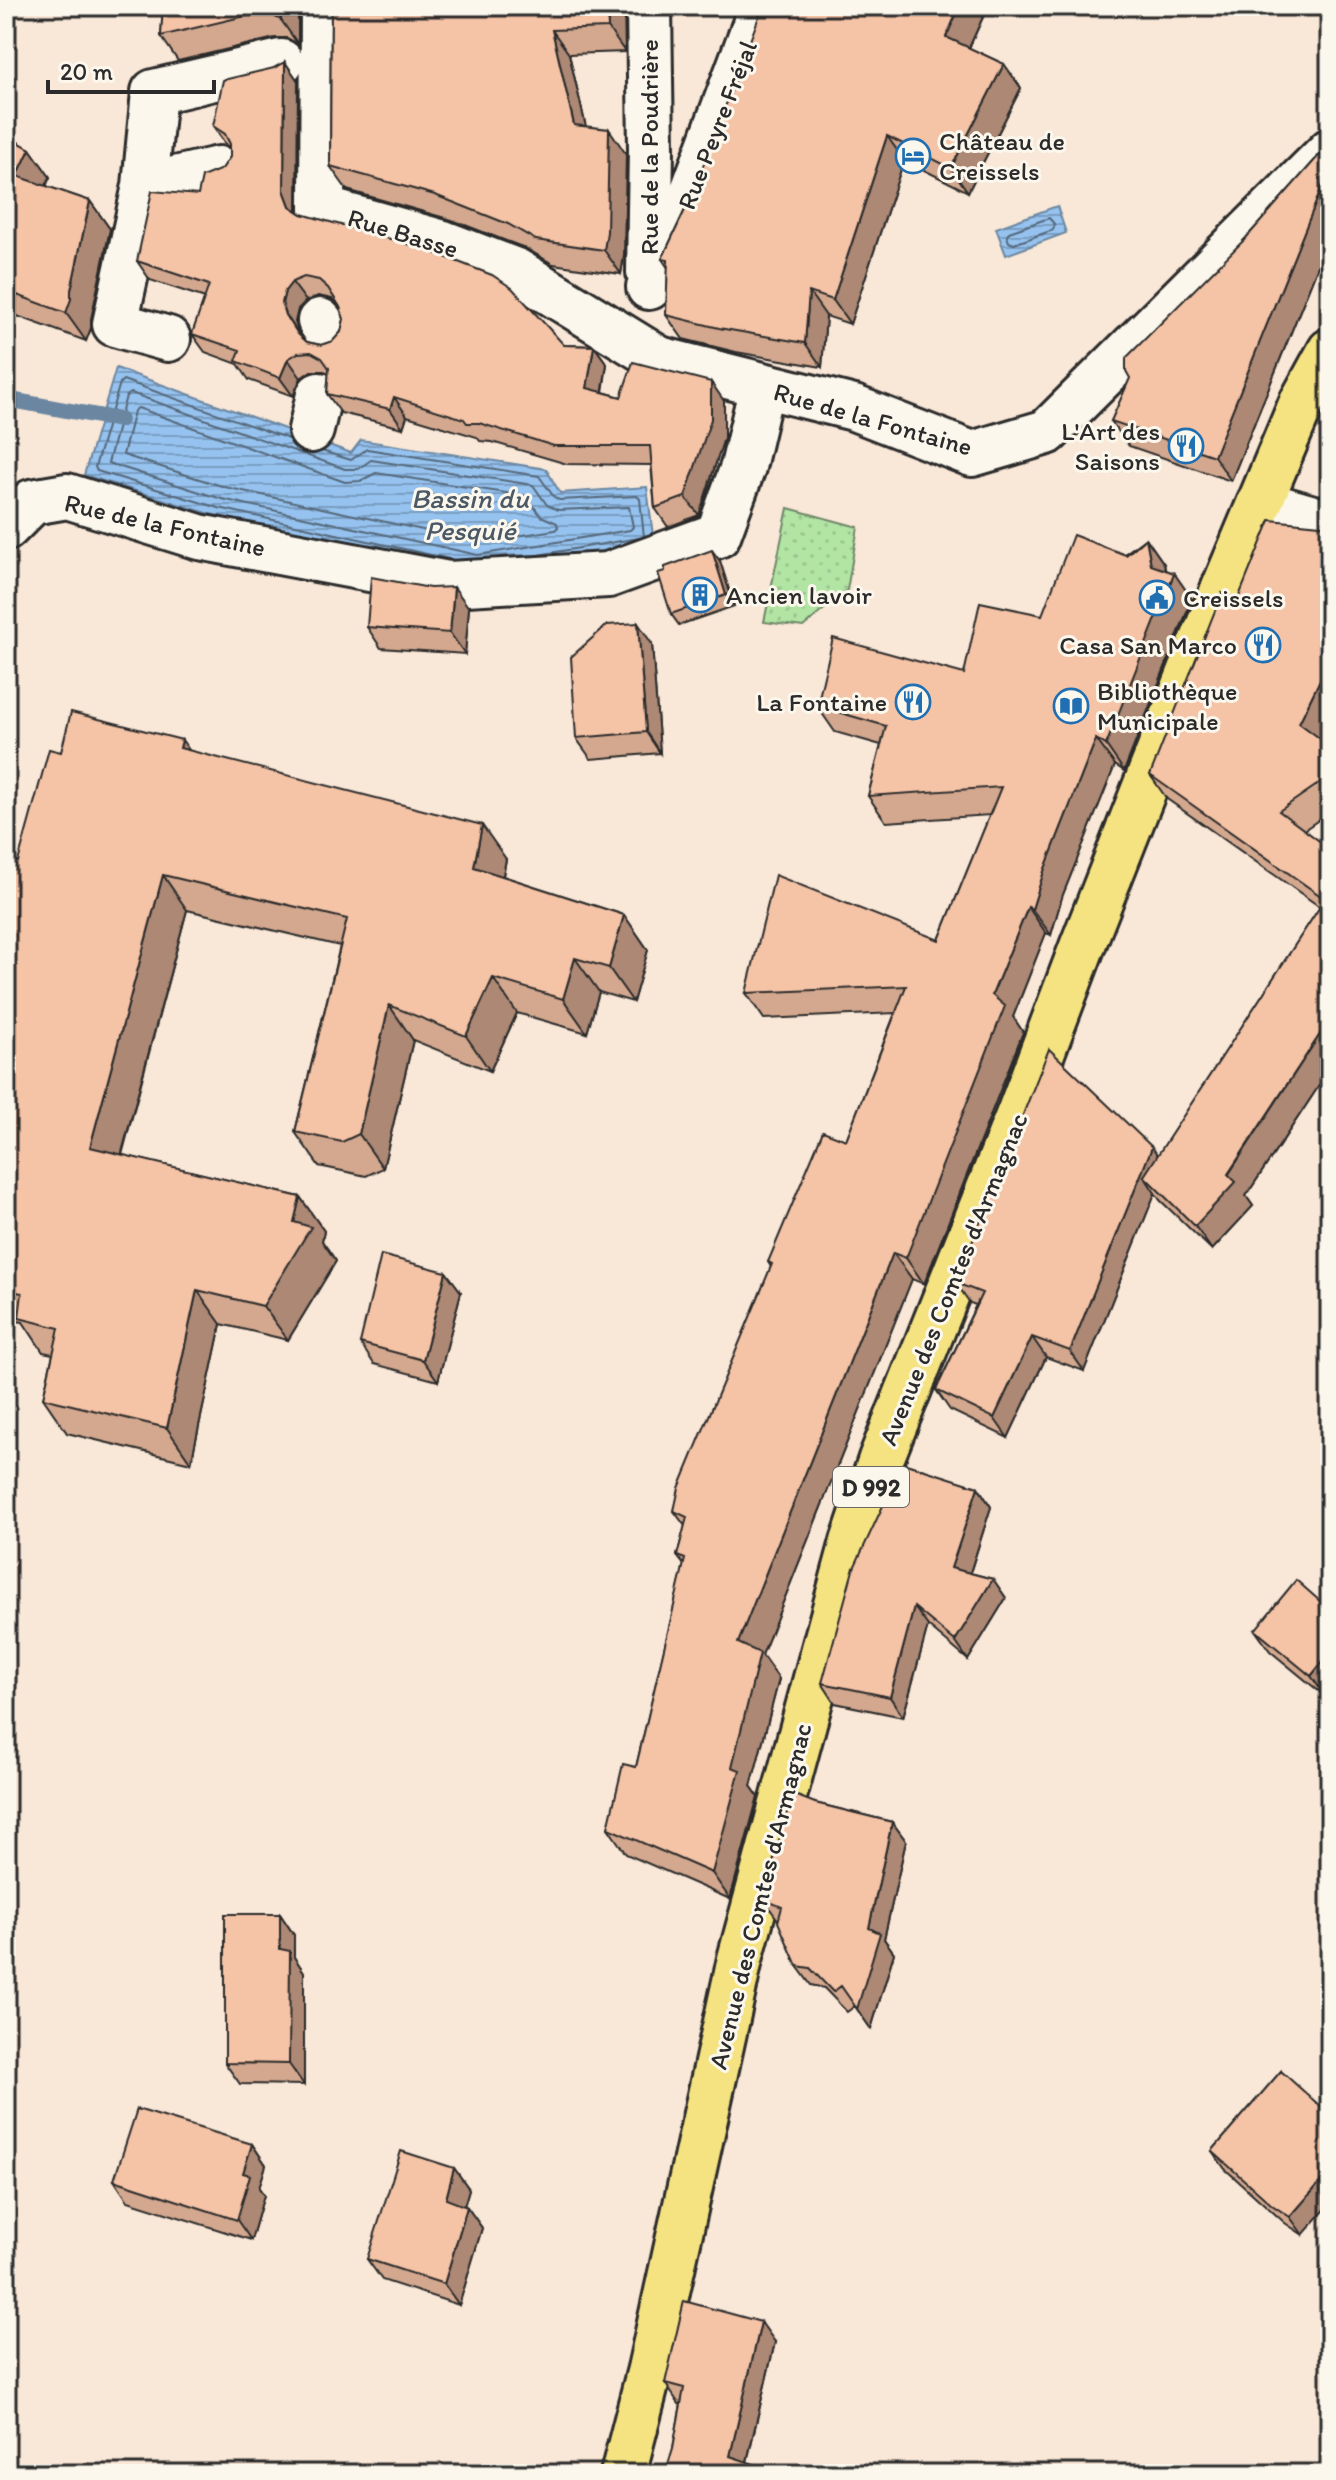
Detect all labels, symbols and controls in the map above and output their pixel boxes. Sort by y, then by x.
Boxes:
street label: Rue Peyre Fréjal [670,36,764,214]
street label: Rue de la Poudrière [633,39,665,255]
scale bar [48,44,214,94]
text: 20 m [60,57,113,86]
place label: Château de Creissels [939,125,1065,187]
hotel icon: Château de Creissels [894,137,932,175]
street label: Rue Basse [344,201,462,265]
street label: Rue de la Fontaine [770,375,976,463]
place label: L'Art des Saisons [1061,415,1160,477]
restaurant icon: L'Art des Saisons [1167,427,1205,465]
water label: Bassin du Pesquié [411,481,529,547]
street label: Rue de la Fontaine [61,486,269,564]
building icon: Ancien lavoir [681,576,719,614]
place label: Ancien lavoir [726,579,873,611]
public building icon: Creissels [1138,579,1176,617]
place label: Creissels [1183,582,1284,614]
restaurant icon: Casa San Marco [1244,626,1282,664]
place label: Casa San Marco [1059,629,1237,661]
place label: Bibliothèque Municipale [1097,675,1237,737]
restaurant icon: La Fontaine [894,683,932,721]
place label: La Fontaine [756,686,887,718]
library icon: Bibliothèque Municipale [1052,687,1090,725]
street label: Avenue des Comtes d'Armagnac [872,1108,1034,1450]
road number: D 992 [833,1467,909,1507]
street label: Avenue des Comtes d'Armagnac [701,1720,819,2072]

